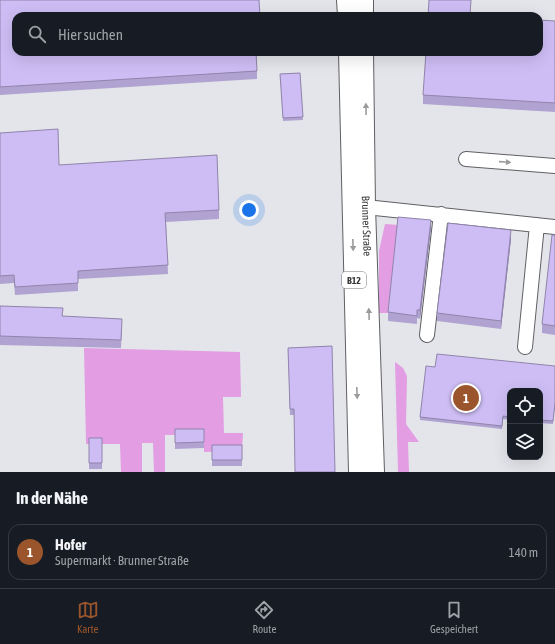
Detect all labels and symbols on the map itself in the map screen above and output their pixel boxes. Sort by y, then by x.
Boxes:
one-way arrow [363,102,369,115]
one-way arrow [499,159,511,166]
street label: Brunner Straße [360,196,374,256]
your location [239,200,259,220]
one-way arrow [350,239,356,252]
road number: B12 [342,272,366,288]
one-way arrow [366,307,372,320]
pin: 1 [453,383,479,413]
one-way arrow [354,387,360,400]

